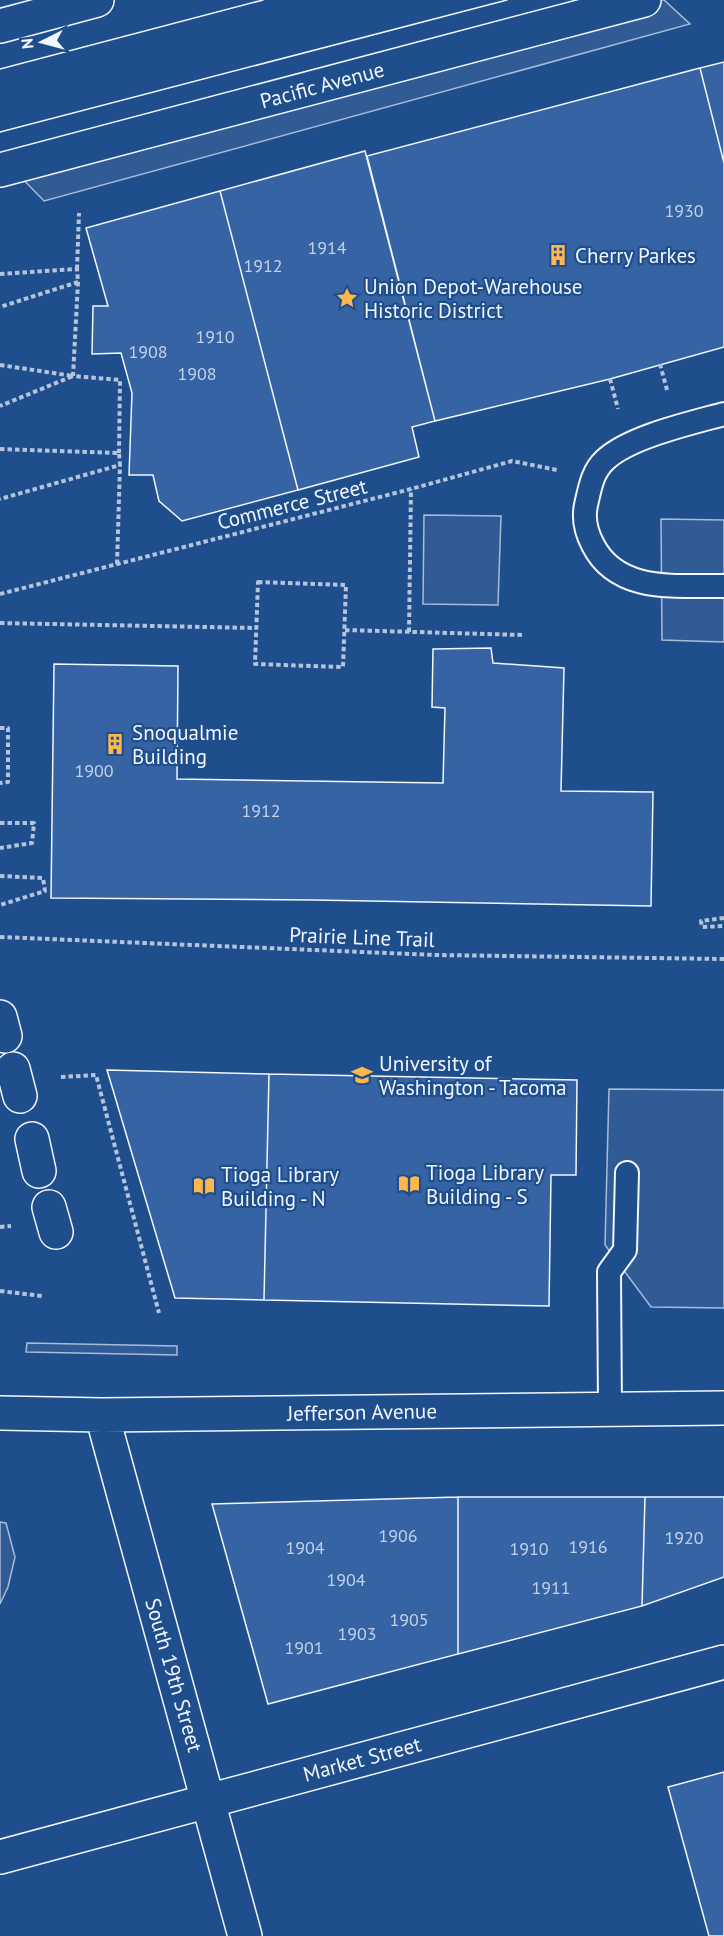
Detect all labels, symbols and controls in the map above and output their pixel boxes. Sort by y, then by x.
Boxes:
north arrow [12,12,72,72]
text: N [17,37,38,50]
street label: Pacific Avenue [257,55,387,115]
house number: 1930 [664,199,704,222]
house number: 1914 [307,236,347,259]
place label: Cherry Parkes [575,242,696,269]
building icon: Cherry Parkes [546,243,570,267]
house number: 1912 [243,254,283,277]
place label: Union Depot-Warehouse Historic District [364,273,583,324]
place icon: Union Depot-Warehouse Historic District [335,286,359,310]
house number: 1910 [195,325,235,348]
house number: 1908 [128,340,168,363]
house number: 1908 [177,362,217,385]
street label: Commerce Street [214,472,370,536]
place label: Snoqualmie Building [132,719,238,770]
building icon: Snoqualmie Building [103,732,127,756]
house number: 1900 [74,759,114,782]
house number: 1912 [241,799,281,822]
street label: Prairie Line Trail [289,921,435,953]
place label: University of Washington - Tacoma [379,1050,567,1101]
school or university icon: University of Washington - Tacoma [350,1063,374,1087]
place label: Tioga Library Building - S [426,1159,544,1210]
place label: Tioga Library Building - N [221,1161,339,1212]
library icon: Tioga Library Building - S [397,1172,421,1196]
library icon: Tioga Library Building - N [192,1174,216,1198]
street label: Jefferson Avenue [286,1397,437,1427]
house number: 1906 [378,1524,418,1547]
house number: 1920 [664,1526,704,1549]
house number: 1916 [568,1535,608,1558]
house number: 1904 [285,1536,325,1559]
house number: 1910 [509,1537,549,1560]
house number: 1904 [326,1568,366,1591]
house number: 1911 [531,1576,571,1599]
street label: South 19th Street [139,1595,209,1755]
house number: 1905 [389,1608,429,1631]
house number: 1903 [337,1622,377,1645]
house number: 1901 [284,1636,324,1659]
street label: Market Street [300,1730,424,1788]

